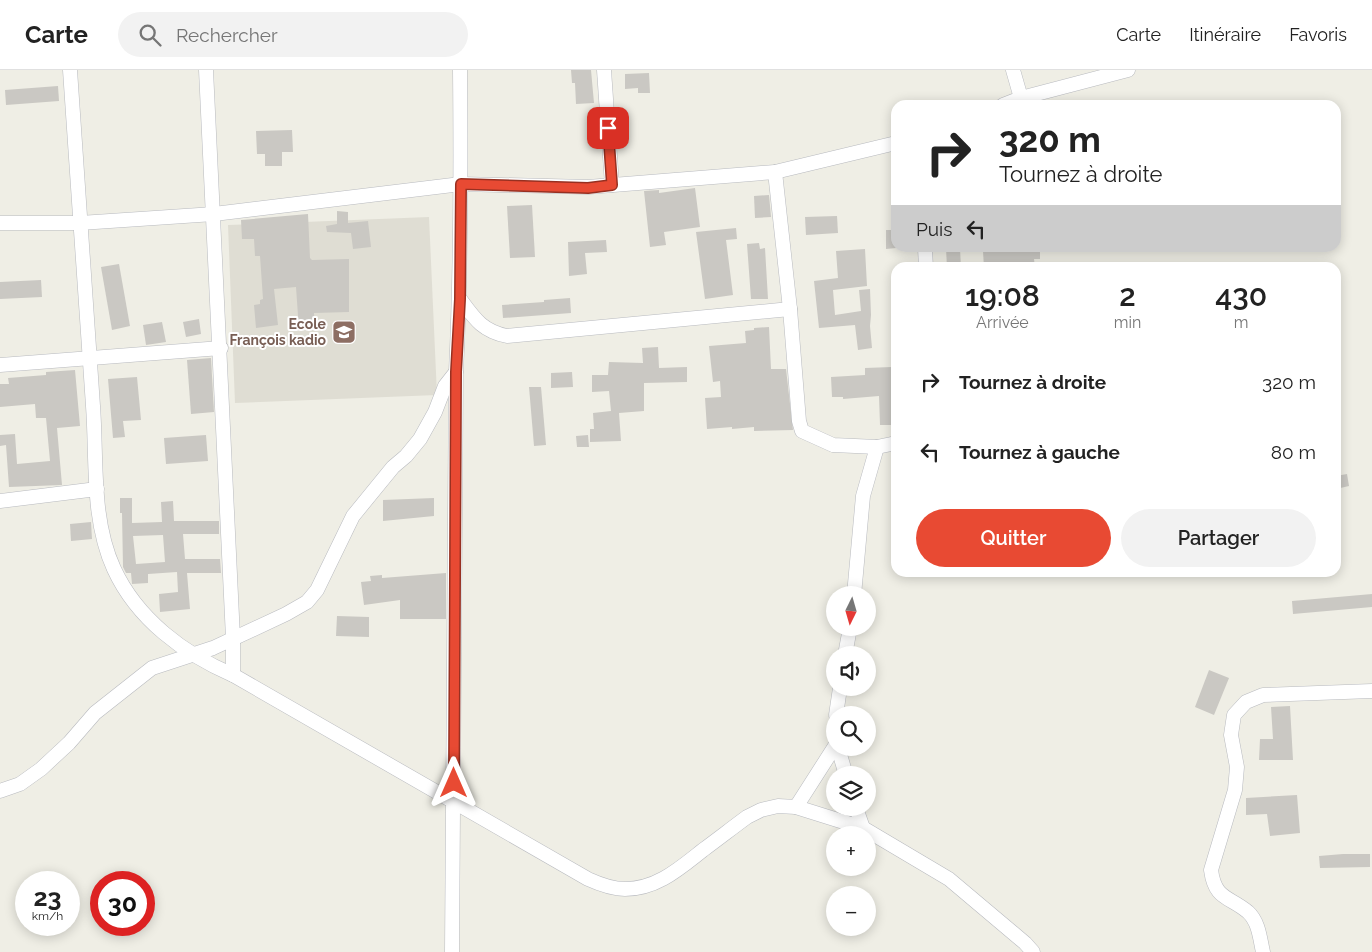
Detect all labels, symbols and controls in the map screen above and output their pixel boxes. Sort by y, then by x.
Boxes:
search box [118,12,468,57]
text: Carte [25,20,88,49]
icon: search [136,21,164,49]
text: Rechercher [176,24,278,46]
text: Carte [1116,24,1161,45]
text: Itinéraire [1189,24,1261,45]
text: Favoris [1289,24,1347,45]
pin [587,107,629,149]
icon: arrive [594,114,622,142]
text: 320 m [999,119,1101,160]
icon: right [916,120,981,185]
text: Tournez à droite [999,161,1163,187]
icon: left [962,215,990,243]
text: Puis [916,218,952,240]
text: 19:08 [965,278,1040,313]
text: 2 [1119,278,1136,313]
text: 430 [1215,278,1267,313]
text: Arrivée [976,313,1029,332]
text: min [1114,313,1141,332]
text: m [1234,313,1249,332]
place label: Ecole François kadio [229,316,327,348]
school or university icon: Ecole François kadio [331,319,357,345]
icon: right [916,368,944,396]
text: Tournez à droite [959,371,1106,393]
text: 320 m [1262,371,1316,393]
icon: left [916,438,944,466]
text: Tournez à gauche [959,441,1120,463]
text: 80 m [1271,441,1316,463]
button: Quitter [916,509,1111,567]
button: Partager [1121,509,1316,567]
north arrow [826,586,876,636]
map controls [826,586,876,936]
button: sound [826,646,876,696]
button: search [826,706,876,756]
position arrow [427,756,479,808]
button: layers [826,766,876,816]
button: + [826,826,876,876]
speed limit sign: 30 [90,871,155,936]
text: 23 [33,882,62,912]
button: − [826,886,876,936]
text: km/h [32,909,63,923]

